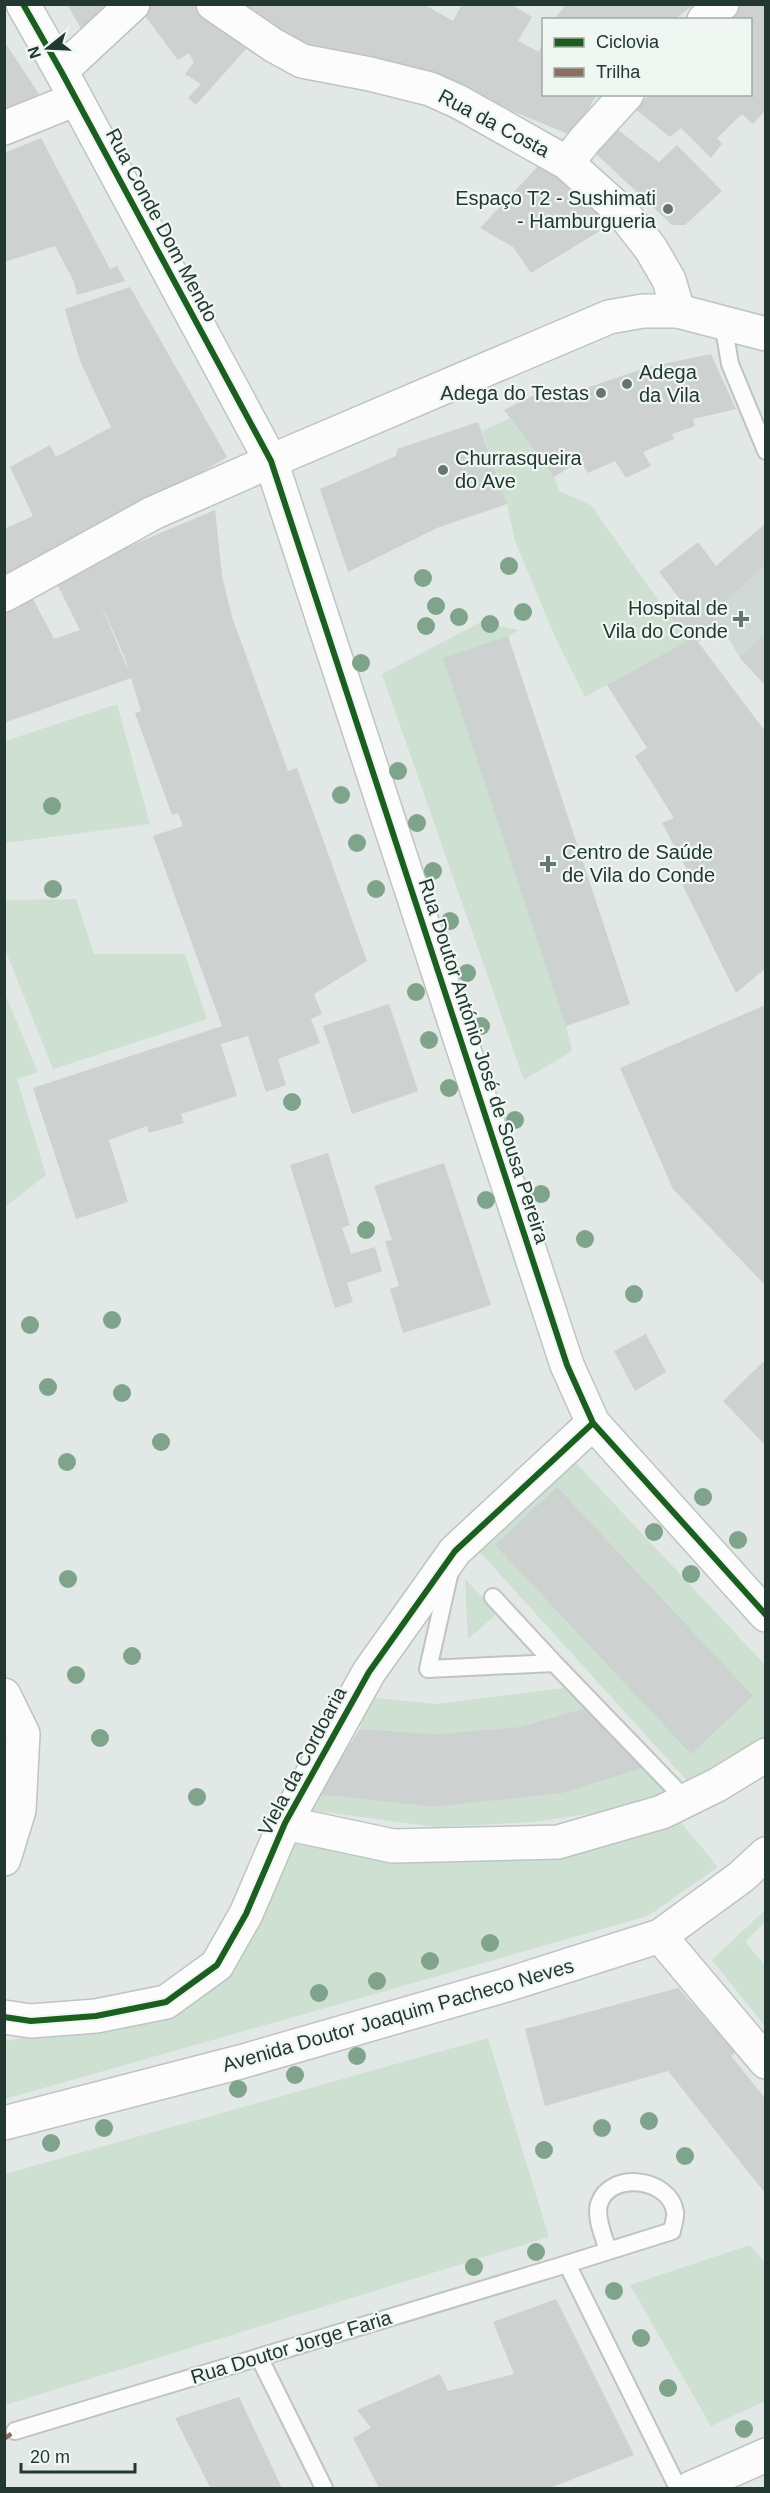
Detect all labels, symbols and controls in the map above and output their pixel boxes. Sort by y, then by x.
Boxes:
north arrow [18,18,78,78]
legend [542,18,752,96]
text: Ciclovia [596,32,660,52]
text: N [24,44,44,61]
text: Trilha [596,62,641,82]
street label: Rua da Costa [435,85,554,162]
street label: Rua Conde Dom Mendo [102,125,222,325]
place label: Espaço T2 - Sushimati - Hamburgueria [455,187,657,232]
marker: Espaço T2 - Sushimati - Hamburgueria [661,202,675,216]
place label: Adega da Vila [639,361,701,406]
marker: Adega da Vila [620,377,634,391]
place label: Adega do Testas [440,382,589,404]
marker: Adega do Testas [594,386,608,400]
place label: Churrasqueira do Ave [455,447,583,492]
marker: Churrasqueira do Ave [436,463,450,477]
place label: Hospital de Vila do Conde [603,597,728,642]
marker: Hospital de Vila do Conde [732,610,750,628]
place label: Centro de Saúde de Vila do Conde [562,841,715,886]
marker: Centro de Saúde de Vila do Conde [539,855,557,873]
street label: Rua Doutor António José de Sousa Pereira [414,876,554,1247]
street label: Viela da Cordoaria [253,1682,351,1839]
street label: Avenida Doutor Joaquim Pacheco Neves [220,1954,576,2076]
street label: Rua Doutor Jorge Faria [188,2306,395,2388]
scale bar [21,2436,135,2474]
text: 20 m [30,2447,70,2467]

